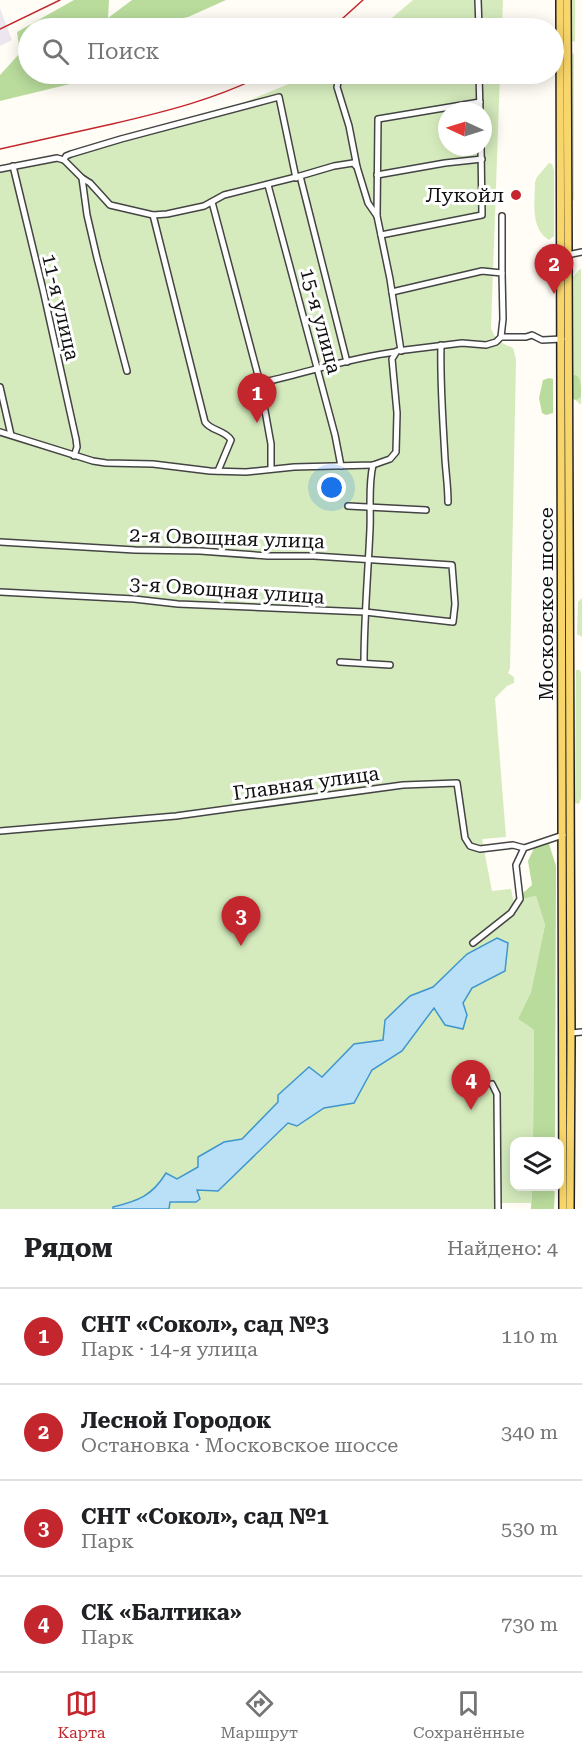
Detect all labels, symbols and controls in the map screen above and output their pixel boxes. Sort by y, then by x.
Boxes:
search box [18,18,564,84]
icon: search [39,35,72,68]
text: Поиск [87,39,159,64]
north arrow [438,102,492,156]
place label: Лукойл [426,183,504,207]
marker: Лукойл [509,188,523,202]
pin: 2 [534,244,574,294]
street label: 11-я улица [37,251,85,363]
street label: 15-я улица [295,265,347,377]
pin: 1 [238,374,276,423]
your location [317,473,346,502]
street label: Московское шоссе [534,507,558,701]
street label: 2-я Овощная улица [129,523,325,553]
street label: 3-я Овощная улица [129,571,326,609]
street label: Главная улица [231,761,381,805]
pin: 3 [222,896,260,946]
pin: 4 [452,1060,490,1110]
map controls [510,1137,564,1191]
button: layers [510,1137,564,1191]
text: Рядом [24,1233,113,1263]
text: Найдено: 4 [447,1236,558,1260]
text: СНТ «Сокол», сад №3 [81,1312,329,1337]
text: 1 [38,1324,49,1348]
text: 110 m [501,1324,558,1348]
text: Парк · 14-я улица [81,1337,258,1361]
text: Лесной Городок [81,1408,272,1433]
text: 2 [38,1420,49,1444]
text: 340 m [501,1420,558,1444]
text: Остановка · Московское шоссе [81,1433,398,1457]
text: СНТ «Сокол», сад №1 [81,1504,329,1529]
text: 3 [38,1516,49,1540]
text: 530 m [501,1516,558,1540]
text: Парк [81,1529,134,1553]
text: СК «Балтика» [81,1600,242,1625]
text: 4 [38,1612,49,1636]
text: 730 m [501,1612,558,1636]
text: Парк [81,1625,134,1649]
tab: Карта [58,1687,105,1742]
tab: Маршрут [221,1687,298,1742]
tab: Сохранённые [413,1687,524,1742]

